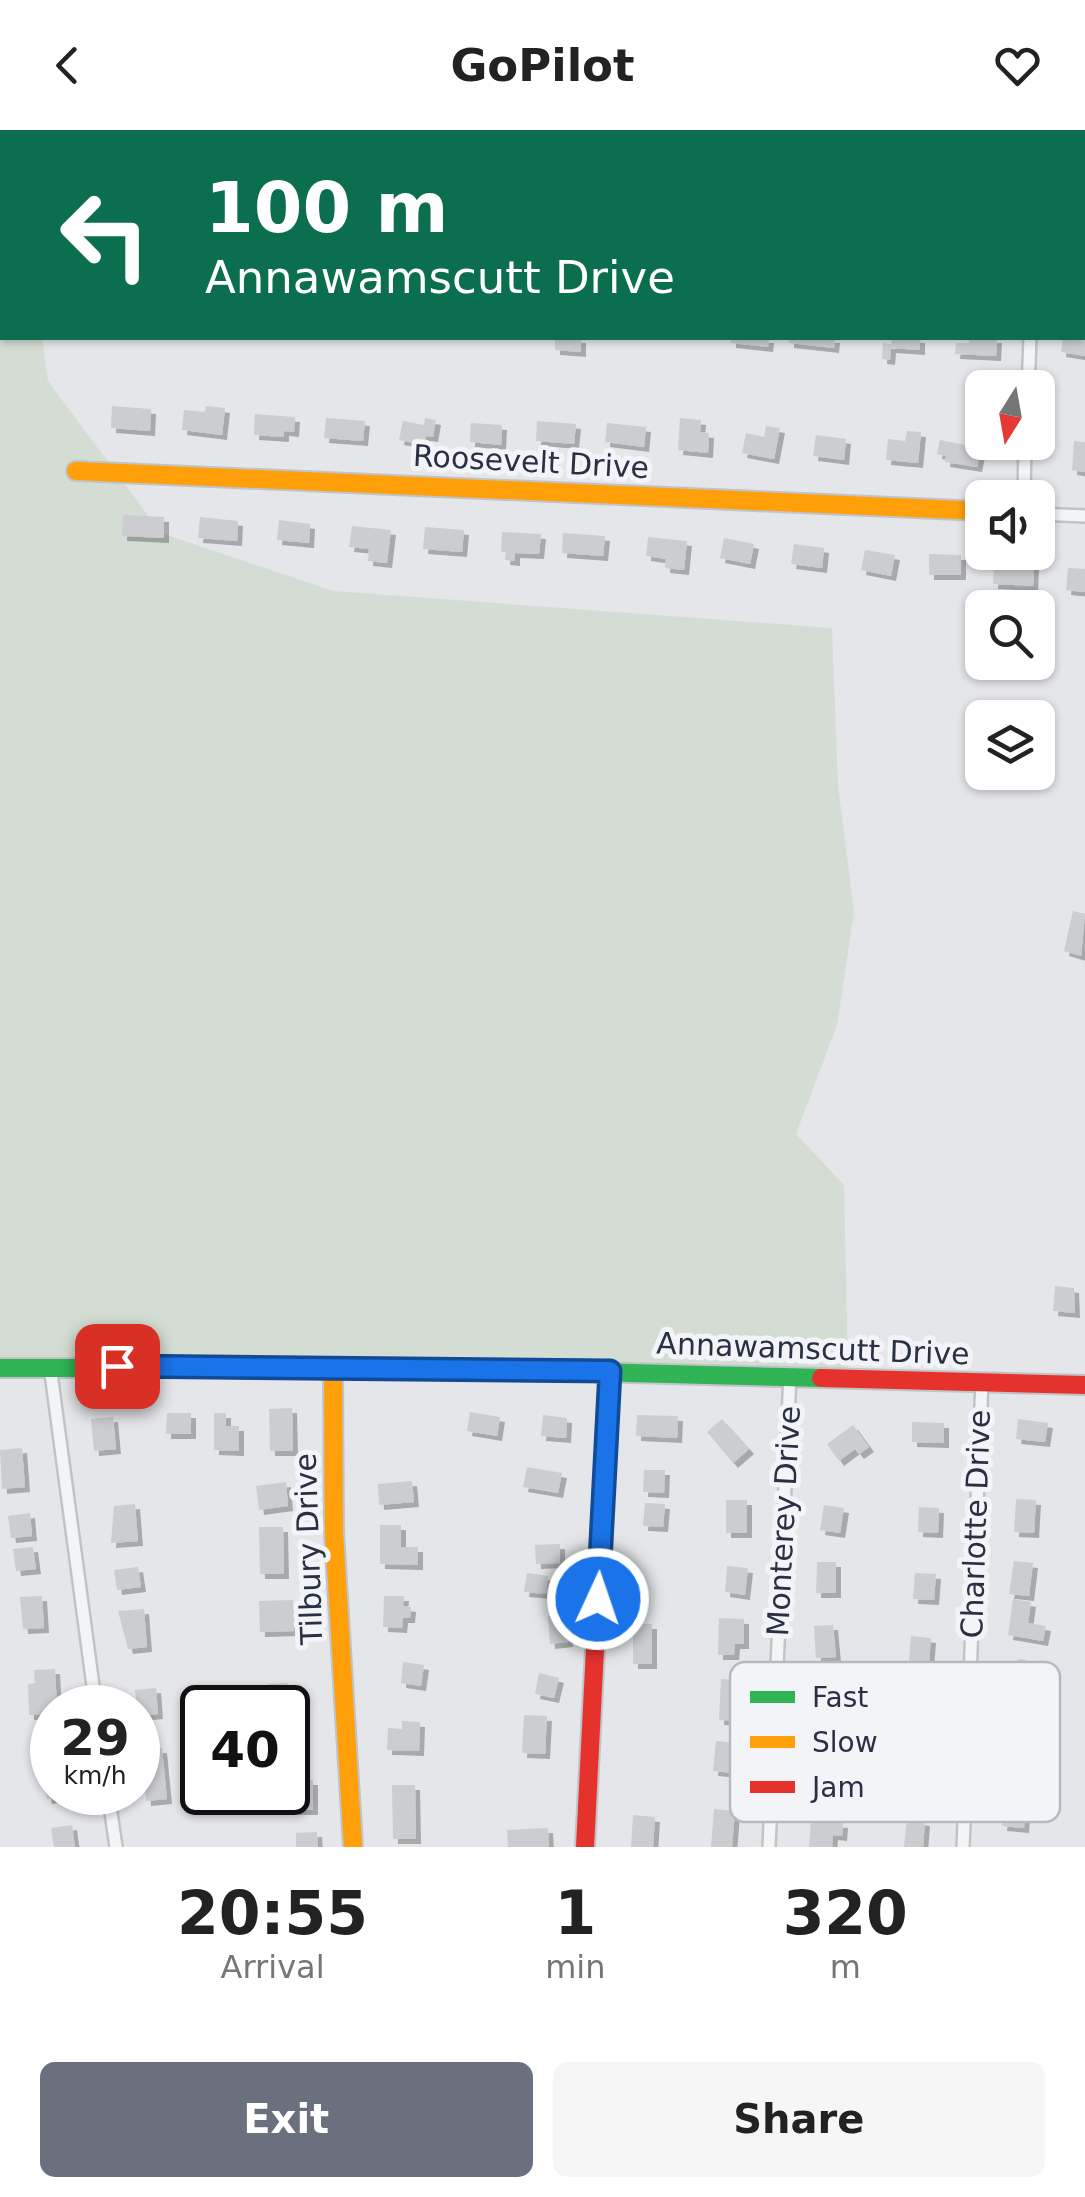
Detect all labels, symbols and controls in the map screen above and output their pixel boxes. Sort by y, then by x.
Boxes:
icon: back [40,38,95,93]
icon: heart [990,38,1045,93]
text: GoPilot [450,39,635,92]
text: 100 m [205,167,448,249]
icon: left [40,170,170,300]
text: Annawamscutt Drive [205,251,675,304]
north arrow [965,370,1055,460]
map controls [965,370,1055,790]
street label: Roosevelt Drive [412,438,650,485]
button: sound [965,480,1055,570]
button: search [965,590,1055,680]
button: layers [965,700,1055,790]
pin [75,1324,160,1409]
street label: Annawamscutt Drive [656,1326,970,1371]
icon: arrive [90,1339,145,1394]
street label: Monterey Drive [760,1405,807,1637]
street label: Charlotte Drive [954,1409,997,1639]
street label: Tilbury Drive [288,1453,329,1646]
position arrow [546,1547,650,1651]
legend [730,1662,1060,1822]
text: Fast [812,1681,868,1714]
speed limit sign: 40 [180,1685,310,1815]
text: 29 [60,1709,130,1767]
text: Slow [812,1726,878,1759]
text: km/h [63,1761,127,1790]
text: Jam [810,1771,865,1804]
text: 20:55 [177,1878,368,1948]
text: 1 [554,1878,596,1948]
text: 320 [783,1878,908,1948]
text: Arrival [221,1948,325,1986]
text: min [545,1948,606,1986]
text: m [830,1948,861,1986]
button: Exit [40,2062,533,2177]
button: Share [553,2062,1045,2177]

